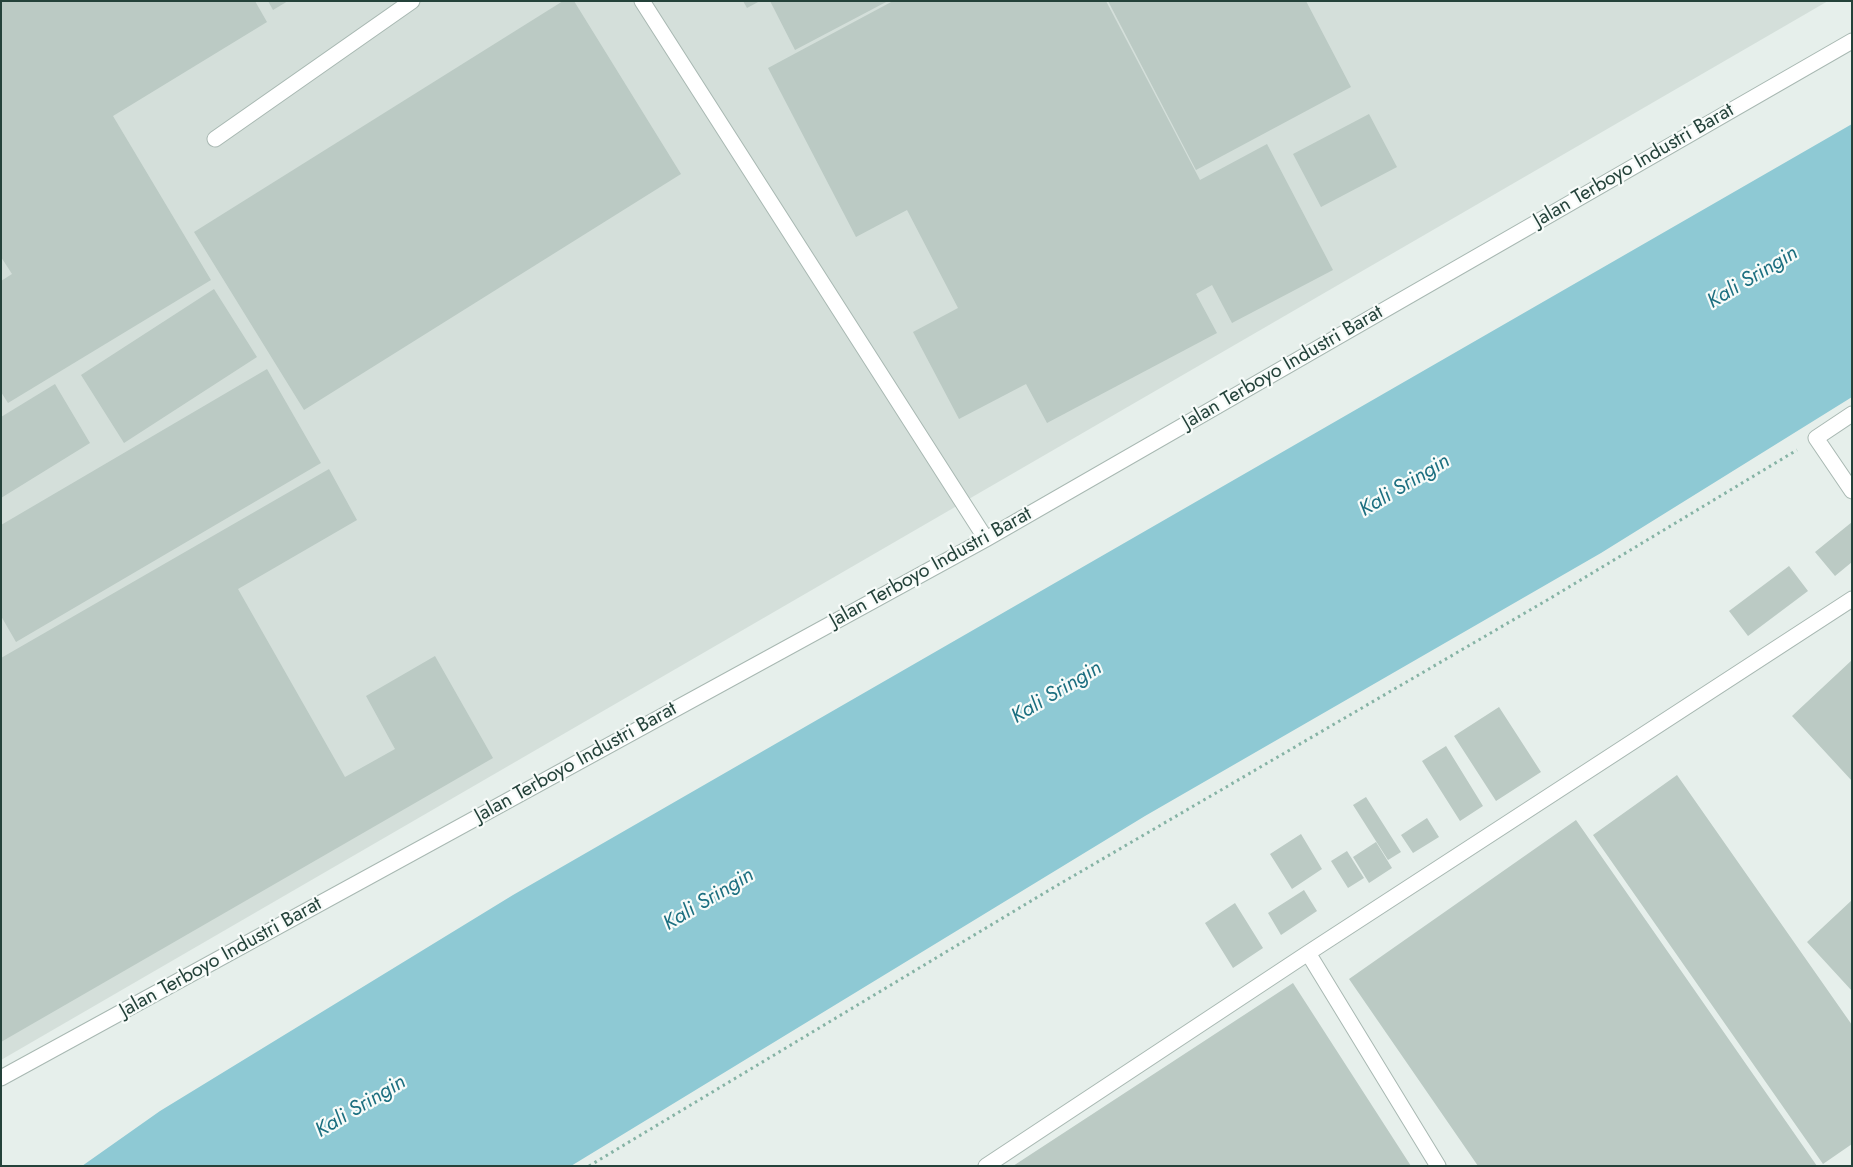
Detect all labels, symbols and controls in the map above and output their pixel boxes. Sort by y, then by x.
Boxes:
street label: Jalan Terboyo Industri Barat [1530,99,1738,233]
water label: Kali Sringin [1703,241,1803,315]
street label: Jalan Terboyo Industri Barat [1179,301,1387,435]
water label: Kali Sringin [1355,449,1455,523]
street label: Jalan Terboyo Industri Barat [826,502,1036,634]
water label: Kali Sringin [1007,656,1107,730]
street label: Jalan Terboyo Industri Barat [471,697,681,829]
water label: Kali Sringin [659,863,759,937]
street label: Jalan Terboyo Industri Barat [116,892,326,1024]
water label: Kali Sringin [311,1070,411,1144]

